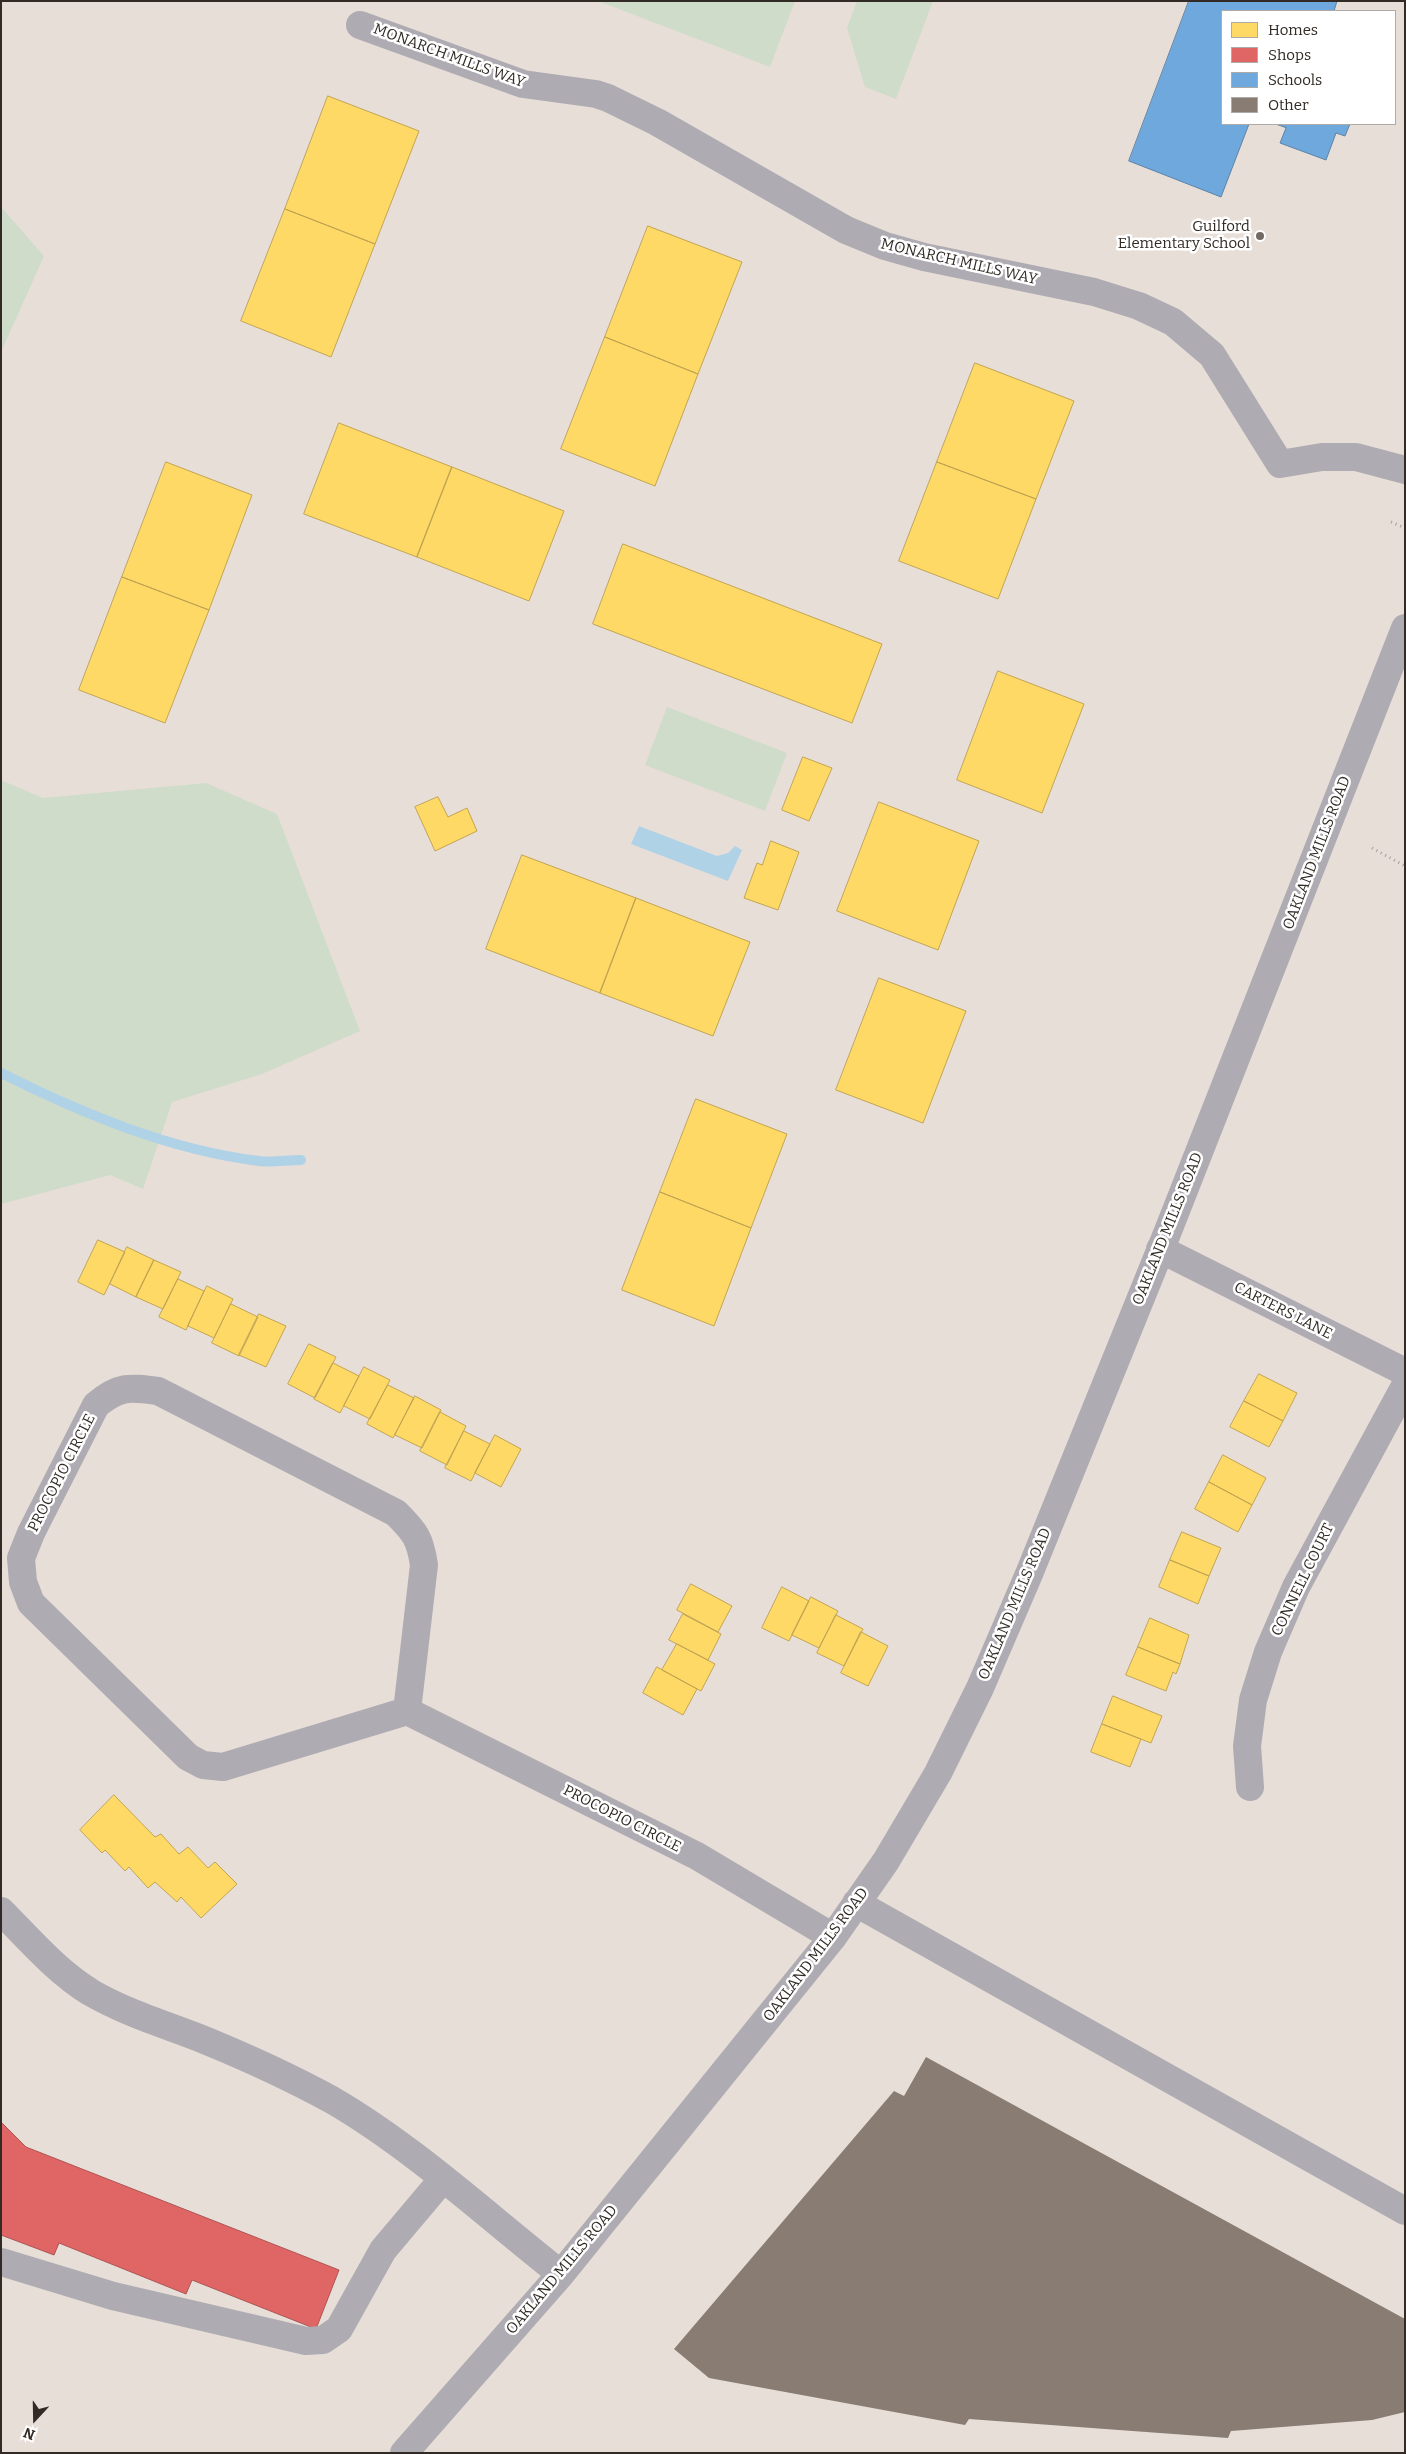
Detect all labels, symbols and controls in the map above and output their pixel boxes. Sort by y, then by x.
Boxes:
legend [1221,10,1396,125]
street label: MONARCH MILLS WAY [371,20,527,92]
text: Homes [1268,21,1318,39]
text: Shops [1268,46,1311,64]
text: Schools [1268,71,1322,89]
text: Other [1268,96,1309,114]
place label: Guilford Elementary School [1118,218,1250,253]
marker: Guilford Elementary School [1254,230,1266,242]
street label: MONARCH MILLS WAY [879,235,1039,289]
street label: OAKLAND MILLS ROAD [1279,774,1355,932]
street label: OAKLAND MILLS ROAD [1129,1150,1207,1308]
street label: CARTERS LANE [1231,1278,1335,1344]
street label: PROCOPIO CIRCLE [25,1411,99,1535]
street label: CONNELL COURT [1268,1521,1338,1639]
street label: OAKLAND MILLS ROAD [975,1525,1055,1683]
street label: PROCOPIO CIRCLE [560,1782,684,1856]
street label: OAKLAND MILLS ROAD [760,1885,872,2025]
street label: OAKLAND MILLS ROAD [503,2202,621,2338]
north arrow [10,2394,60,2444]
text: N [21,2424,38,2443]

